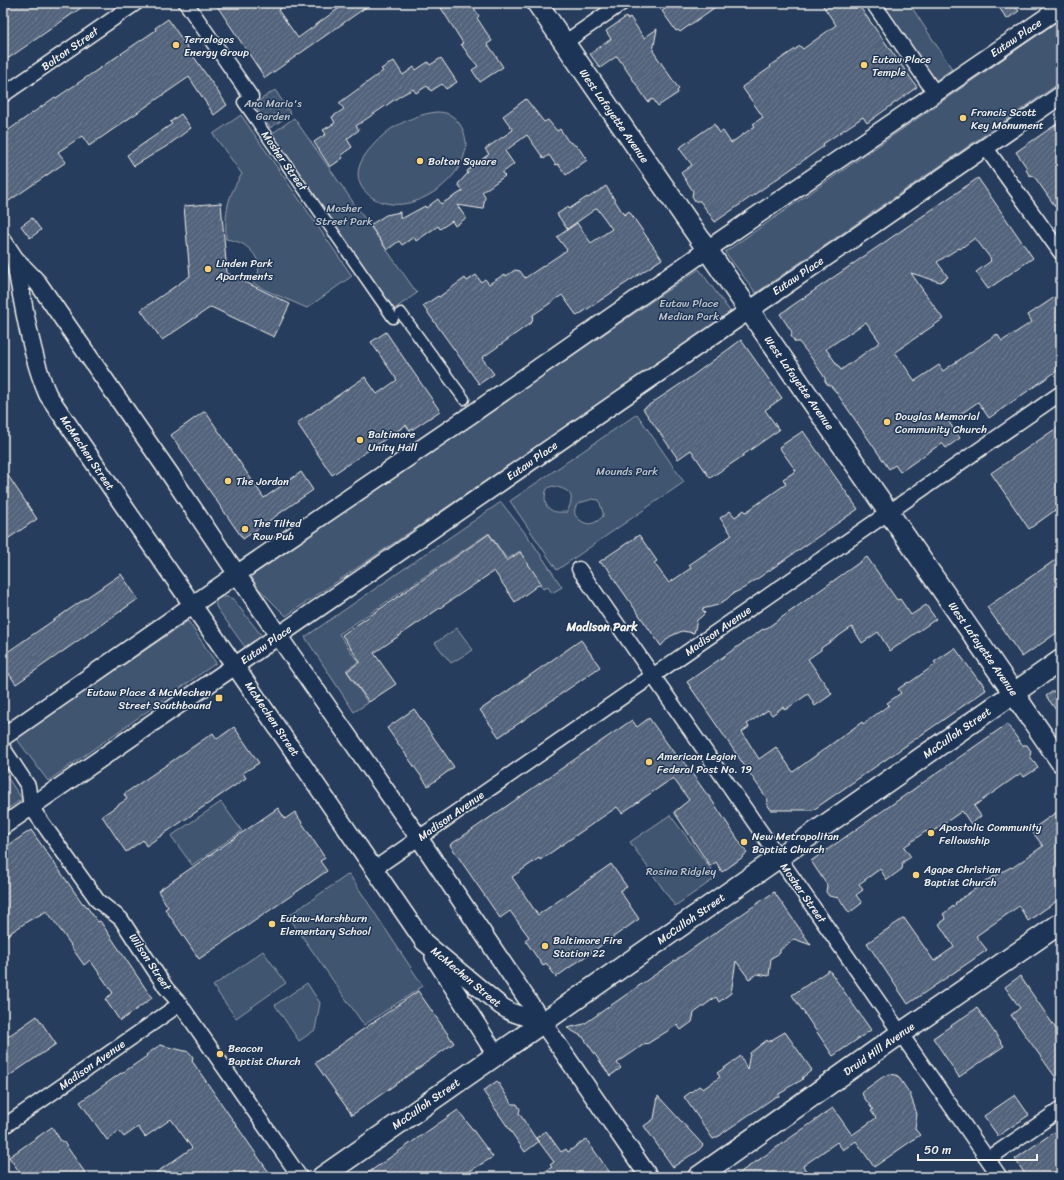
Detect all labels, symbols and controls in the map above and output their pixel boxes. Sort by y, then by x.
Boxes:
street label: Eutaw Place [986,13,1046,62]
street label: Bolton Street [37,22,103,76]
place label: Terralogos Energy Group [184,30,249,62]
marker: Terralogos Energy Group [171,40,181,50]
place label: Eutaw Place Temple [872,50,932,82]
marker: Eutaw Place Temple [859,60,869,70]
street label: West Lafayette Avenue [574,65,654,168]
park label: Ana Maria's Garden [243,94,302,126]
place label: Francis Scott Key Monument [971,103,1044,135]
marker: Francis Scott Key Monument [958,113,968,123]
street label: Mosher Street [256,127,312,196]
place label: Bolton Square [428,152,497,171]
marker: Bolton Square [415,156,425,166]
park label: Mosher Street Park [315,199,373,231]
street label: Eutaw Place [768,251,828,300]
place label: Linden Park Apartments [215,254,274,286]
marker: Linden Park Apartments [203,264,213,274]
park label: Eutaw Place Median Park [659,294,719,326]
street label: West Lafayette Avenue [759,332,839,435]
place label: Douglas Memorial Community Church [895,407,987,439]
street label: McMechen Street [55,412,119,495]
marker: Douglas Memorial Community Church [882,417,892,427]
place label: Baltimore Unity Hall [368,425,418,457]
marker: Baltimore Unity Hall [355,435,365,445]
street label: Eutaw Place [502,436,562,486]
park label: Mounds Park [596,462,658,481]
place label: The Jordan [236,472,289,491]
marker: The Jordan [223,476,233,486]
place label: The Tilted Row Pub [253,514,302,546]
marker: The Tilted Row Pub [240,524,250,534]
street label: West Lafayette Avenue [943,598,1023,701]
street label: Madison Avenue [681,601,756,661]
district label: Madison Park [565,616,638,638]
street label: Eutaw Place [236,620,296,670]
street label: McMechen Street [240,678,304,761]
place label: Eutaw Place & McMechen Street Southbound [87,683,212,715]
marker: Eutaw Place & McMechen Street Southbound [214,693,224,703]
street label: McCulloh Street [919,702,995,764]
place label: American Legion Federal Post No. 19 [656,747,752,779]
marker: American Legion Federal Post No. 19 [644,757,654,767]
street label: Madison Avenue [414,786,489,846]
place label: Apostolic Community Fellowship [938,818,1042,850]
place label: New Metropolitan Baptist Church [752,827,839,859]
marker: Apostolic Community Fellowship [926,828,936,838]
marker: New Metropolitan Baptist Church [739,837,749,847]
street label: Mosher Street [775,859,831,928]
place label: Agape Christian Baptist Church [923,860,1001,892]
park label: Rosina Ridgley [646,862,716,881]
marker: Agape Christian Baptist Church [911,870,921,880]
street label: McCulloh Street [653,888,729,950]
place label: Eutaw-Marshburn Elementary School [280,909,372,941]
marker: Eutaw-Marshburn Elementary School [267,919,277,929]
street label: Wilson Street [124,929,177,995]
place label: Baltimore Fire Station 22 [553,931,623,963]
marker: Baltimore Fire Station 22 [540,941,550,951]
street label: McMechen Street [426,942,506,1012]
street label: Druid Hill Avenue [839,1017,919,1081]
street label: Madison Avenue [55,1035,130,1095]
place label: Beacon Baptist Church [228,1039,301,1071]
marker: Beacon Baptist Church [215,1049,225,1059]
street label: McCulloh Street [388,1073,464,1135]
scale bar [918,1136,1037,1162]
text: 50 m [924,1139,951,1161]

